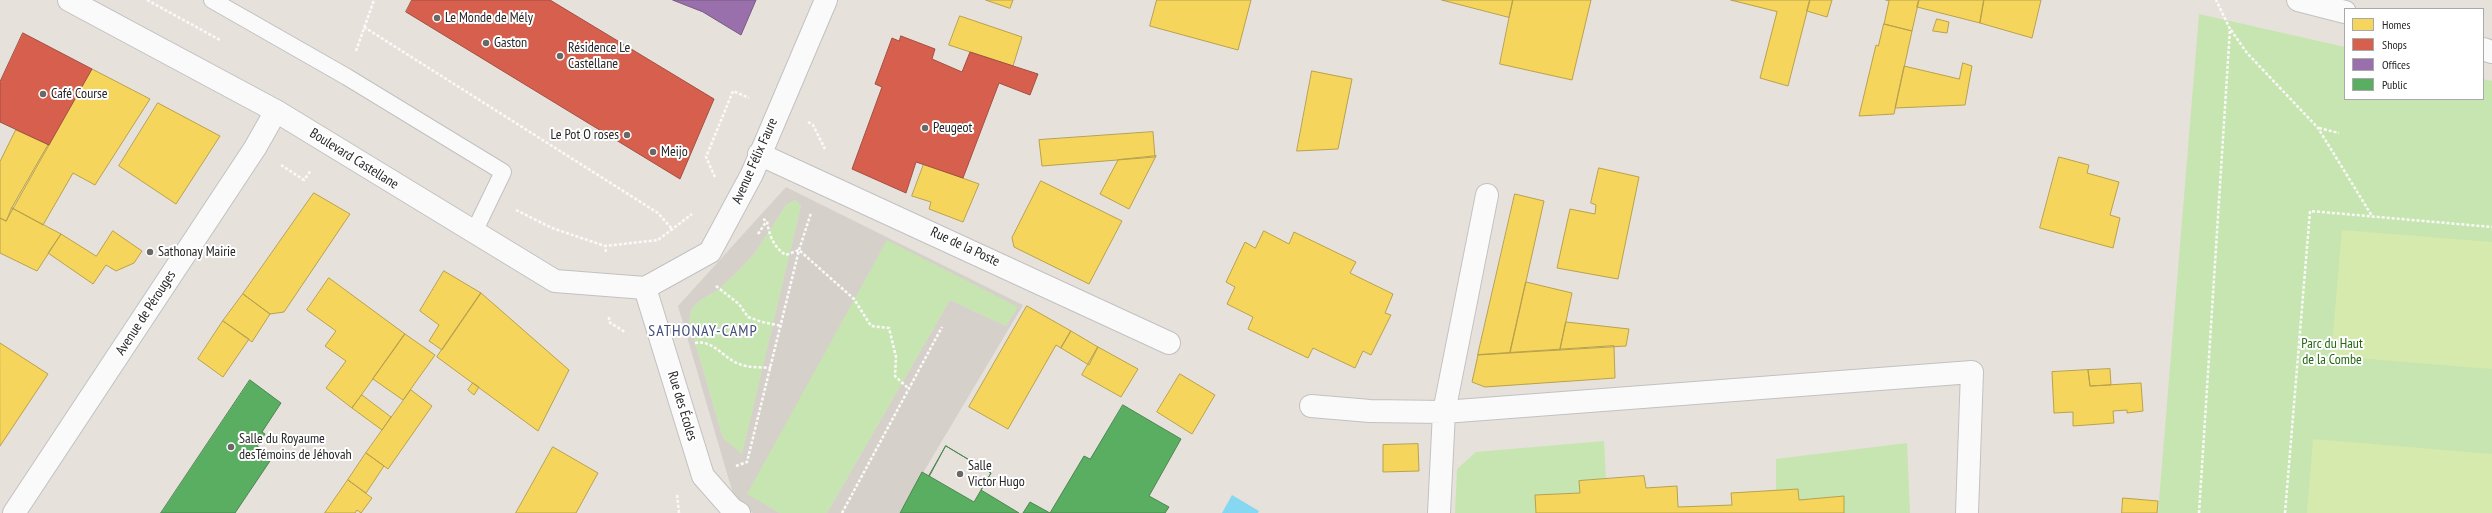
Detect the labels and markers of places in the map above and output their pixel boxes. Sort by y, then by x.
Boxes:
place label: Le Monde de Mély [445,10,533,26]
marker: Le Monde de Mély [432,13,442,23]
place label: Gaston [494,35,527,51]
marker: Gaston [481,38,491,48]
place label: Résidence Le Castellane [568,40,630,72]
marker: Résidence Le Castellane [555,51,565,61]
place label: Café Course [51,86,108,102]
marker: Café Course [38,89,48,99]
place label: Peugeot [933,120,972,136]
marker: Peugeot [920,123,930,133]
place label: Le Pot O roses [550,127,619,143]
marker: Le Pot O roses [622,130,632,140]
place label: Meijo [661,144,688,160]
marker: Meijo [648,147,658,157]
place label: Sathonay Mairie [158,244,236,260]
marker: Sathonay Mairie [145,247,155,257]
place label: Salle du Royaume desTémoins de Jéhovah [239,431,352,464]
marker: Salle du Royaume desTémoins de Jéhovah [226,442,236,452]
place label: Salle Victor Hugo [968,458,1025,490]
marker: Salle Victor Hugo [955,469,965,479]

